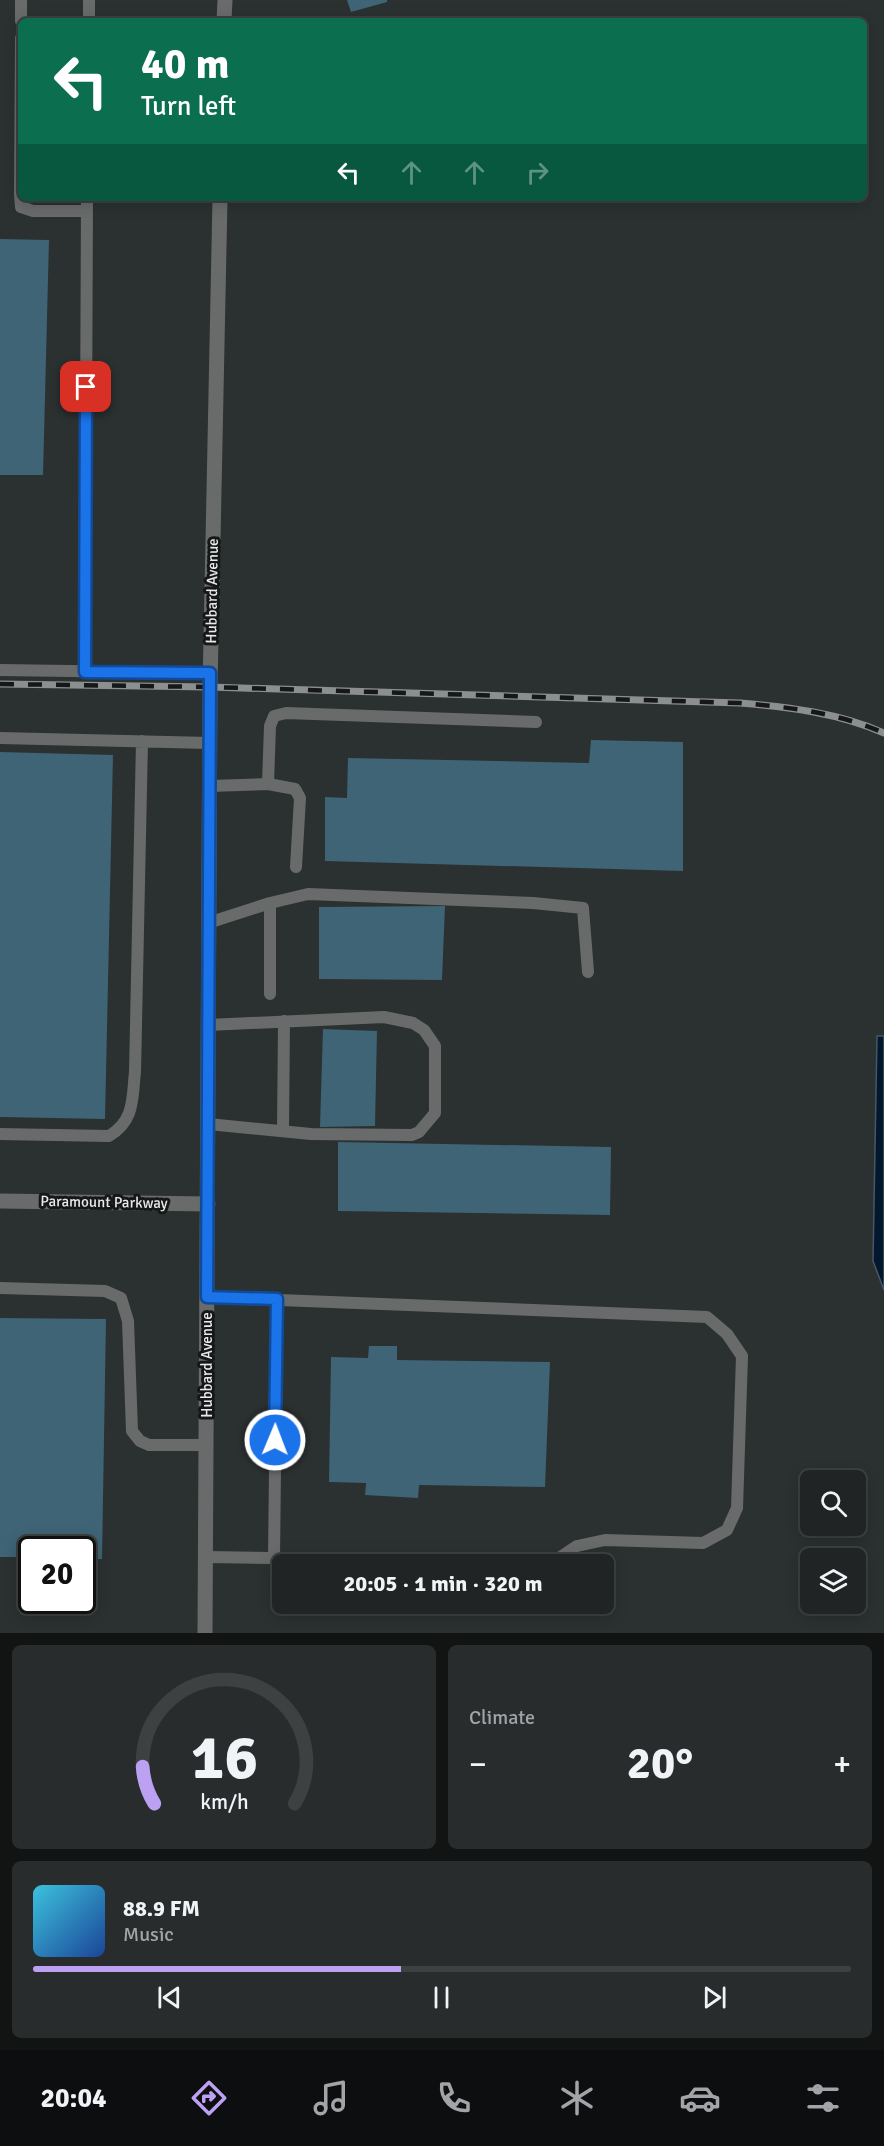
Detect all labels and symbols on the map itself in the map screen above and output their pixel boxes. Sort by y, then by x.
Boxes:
pin [60,361,111,412]
street label: Hubbard Avenue [202,538,222,644]
street label: Paramount Parkway [40,1192,168,1212]
street label: Hubbard Avenue [198,1312,216,1418]
position arrow [243,1408,307,1472]
speed limit sign: 20 [18,1536,96,1614]

